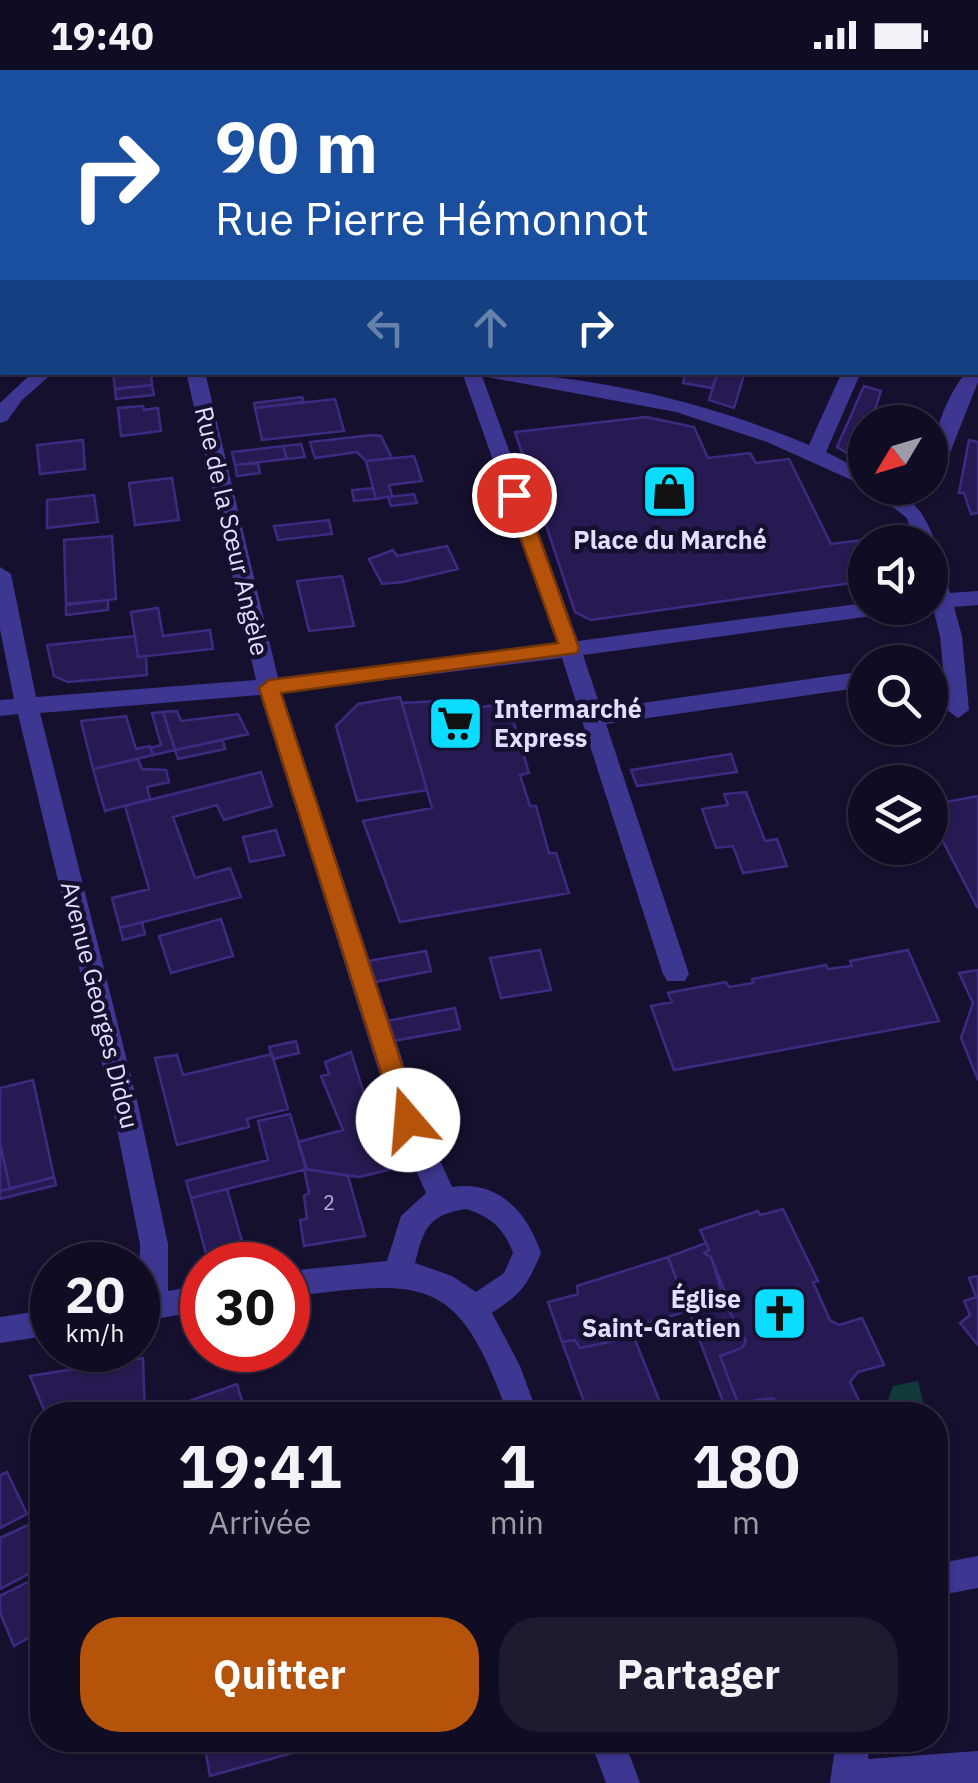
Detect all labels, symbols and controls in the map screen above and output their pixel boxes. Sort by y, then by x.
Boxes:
text: 19:40 [50,11,154,60]
text: 90 m [215,101,378,192]
icon: right [50,110,180,240]
text: Rue Pierre Hémonnot [215,189,649,247]
icon: left [358,300,413,355]
icon: ahead [463,300,518,355]
icon: right [568,300,623,355]
street label: Rue de la Sœur Angèle [188,403,277,659]
north arrow [848,405,948,505]
map controls [848,405,948,865]
pin [472,453,557,538]
shop icon: Place du Marché [640,461,700,521]
icon: arrive [487,468,542,523]
place label: Place du Marché [573,523,767,556]
button: sound [848,525,948,625]
button: search [848,645,948,745]
place label: Intermarché Express [494,692,642,754]
supermarket icon: Intermarché Express [425,693,485,753]
button: layers [848,765,948,865]
street label: Avenue Georges Didou [54,878,147,1132]
position arrow [356,1068,460,1172]
house number: 2 [323,1189,335,1216]
speed limit sign: 30 [180,1242,310,1372]
text: 20 [65,1262,125,1327]
place label: Église Saint-Gratien [582,1282,741,1344]
church icon: Église Saint-Gratien [750,1283,810,1343]
text: km/h [66,1316,124,1349]
text: 19:41 [178,1426,342,1505]
text: 1 [499,1426,535,1505]
text: 180 [692,1426,800,1505]
text: Arrivée [209,1501,311,1543]
text: min [490,1501,544,1543]
text: m [732,1501,760,1543]
button: Quitter [80,1617,479,1732]
button: Partager [499,1617,898,1732]

